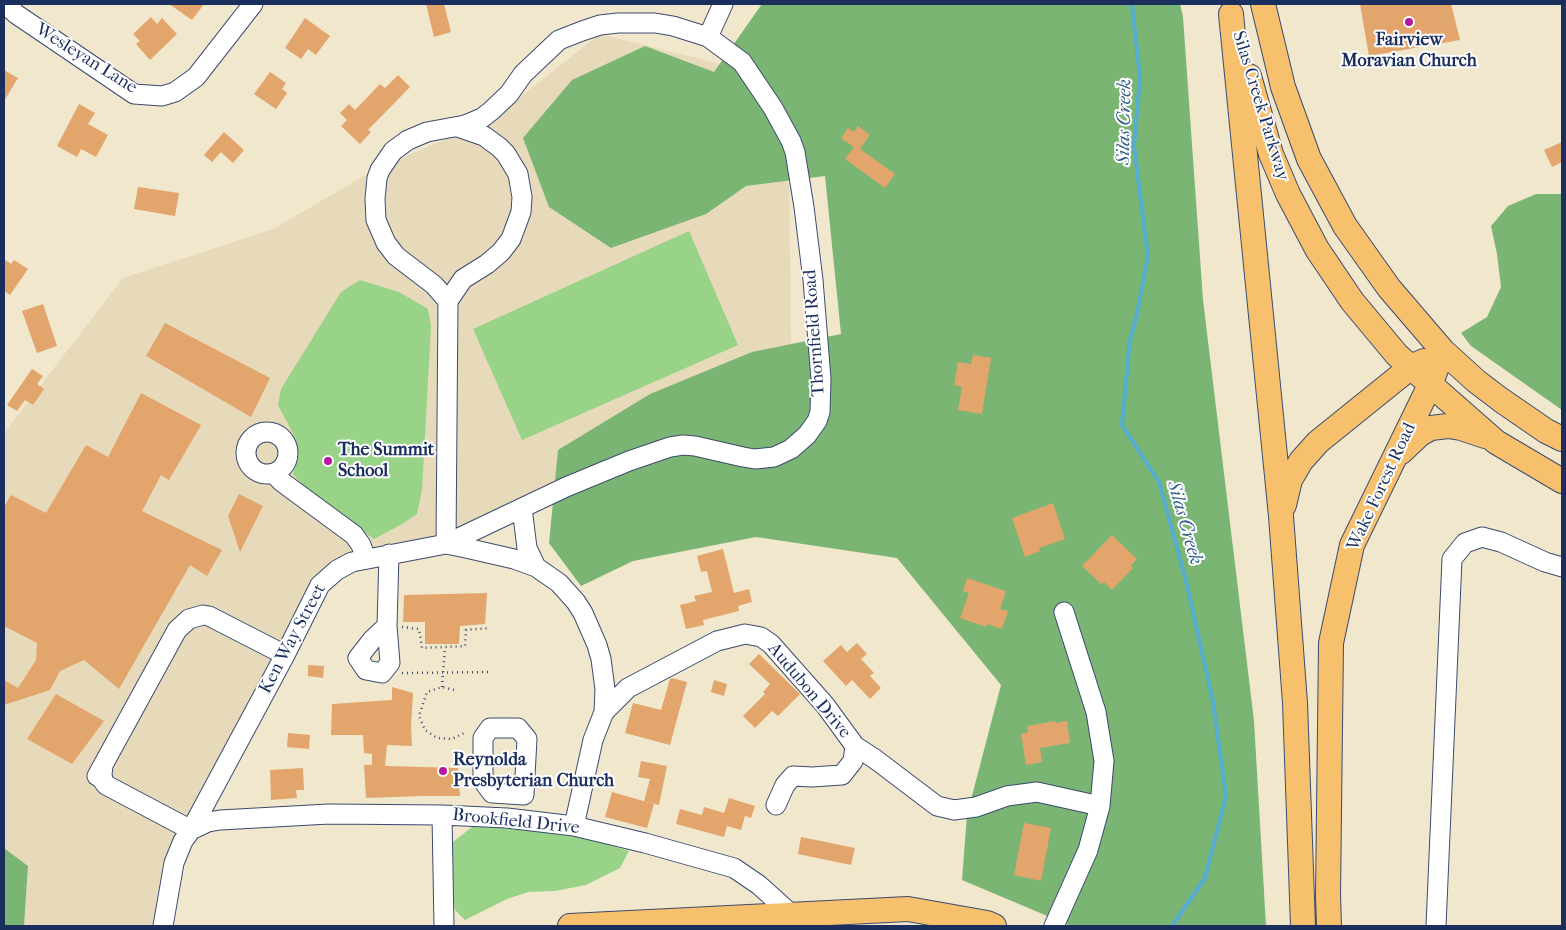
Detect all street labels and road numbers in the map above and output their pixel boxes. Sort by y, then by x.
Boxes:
street label: Wesleyan Lane [31,19,141,99]
street label: Silas Creek Parkway [1227,29,1293,183]
street label: Thornfield Road [800,269,830,397]
street label: Wake Forest Road [1343,420,1421,554]
street label: Ken Way Street [255,580,331,698]
street label: Audubon Drive [763,639,855,743]
street label: Brookfield Drive [451,805,581,839]

